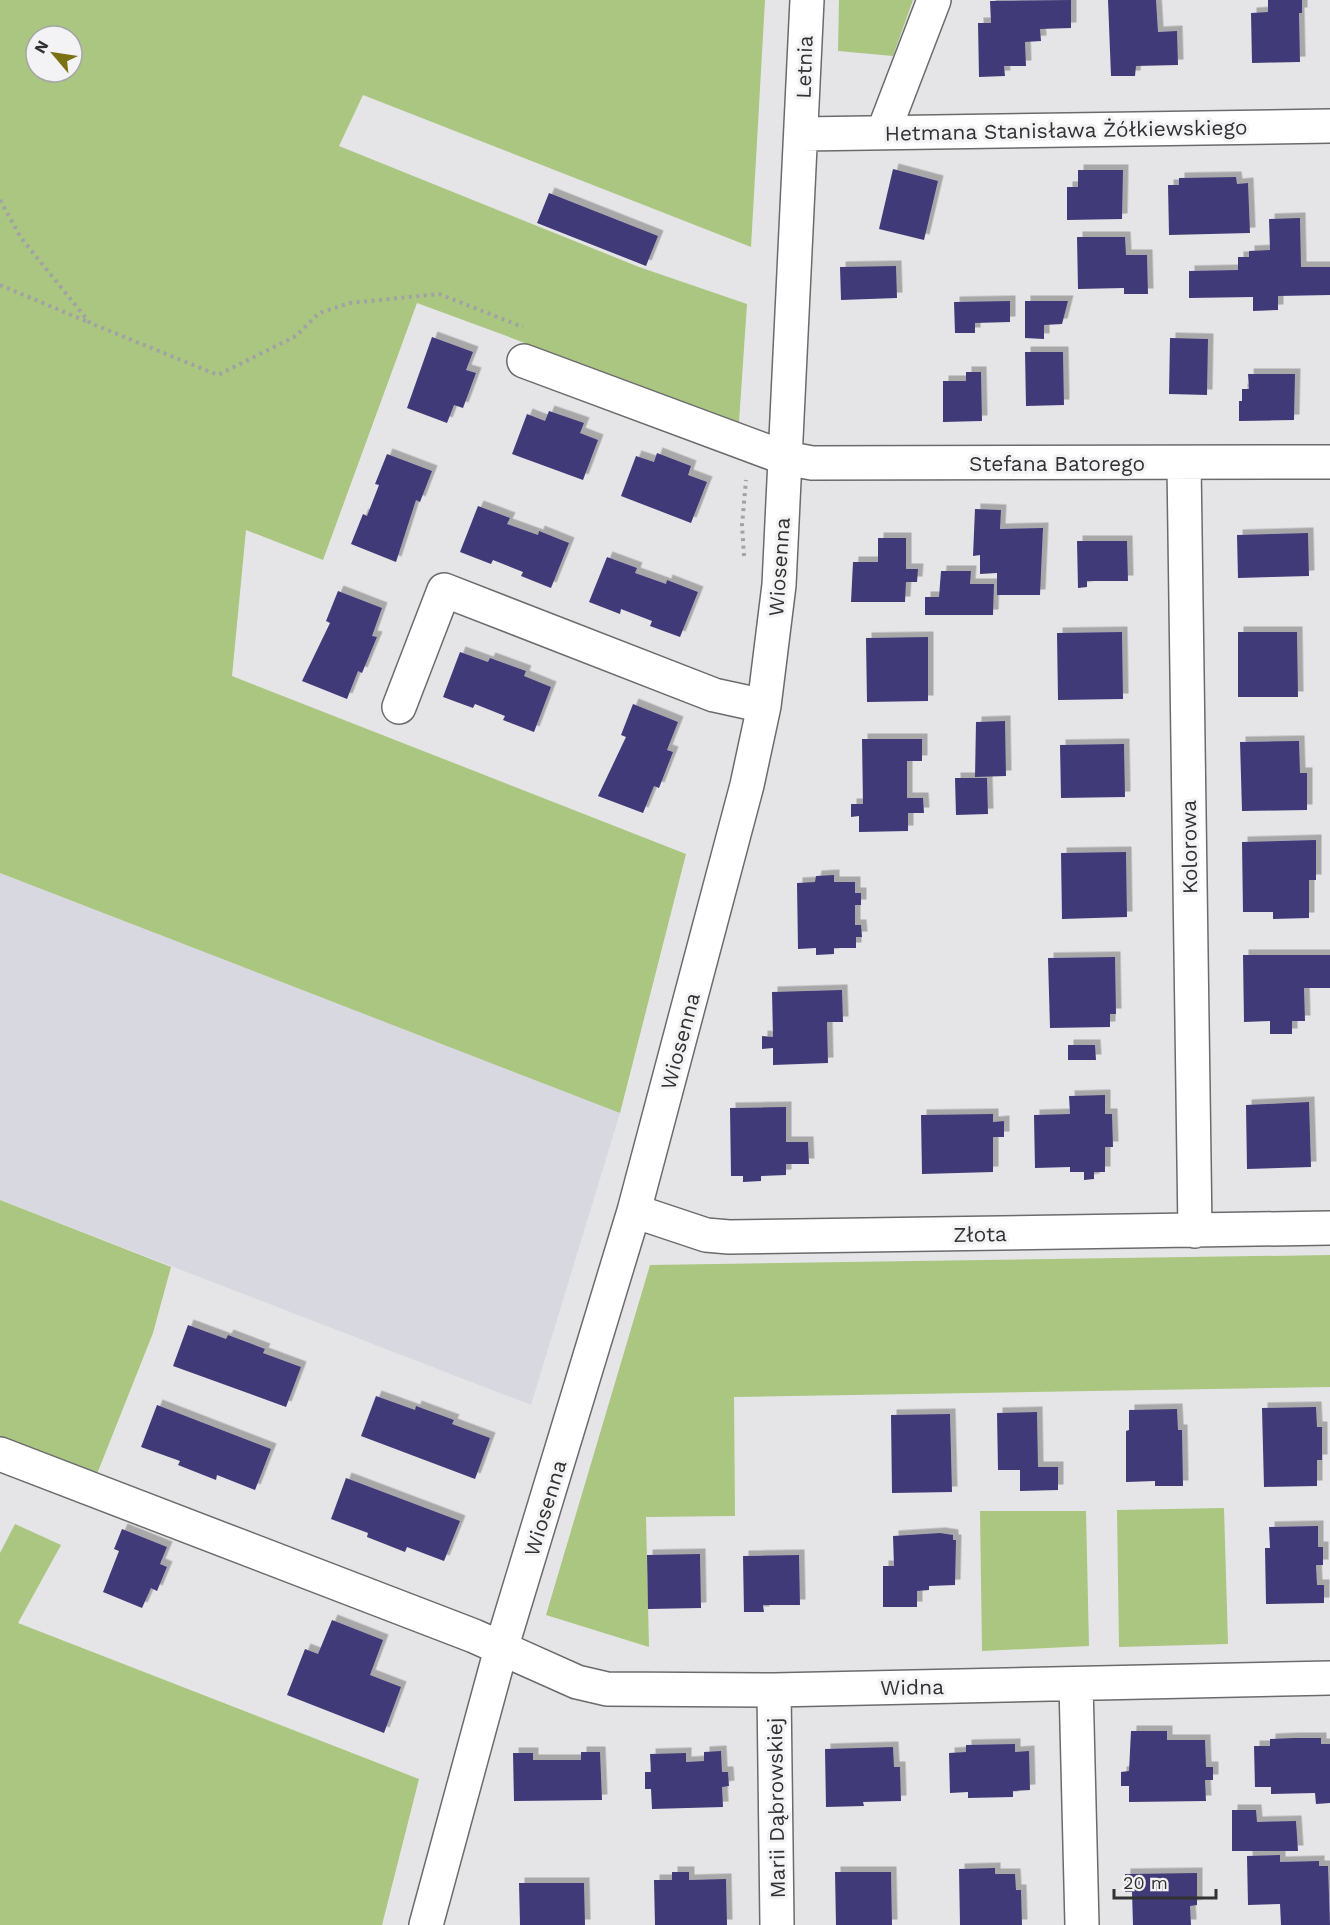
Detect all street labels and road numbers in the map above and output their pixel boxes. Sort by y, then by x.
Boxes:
street label: Letnia [790,35,818,99]
street label: Hetmana Stanisława Żółkiewskiego [884,114,1248,146]
street label: Stefana Batorego [969,451,1145,476]
street label: Wiosenna [763,516,795,617]
street label: Kolorowa [1176,800,1202,894]
street label: Wiosenna [655,990,705,1092]
street label: Złota [953,1221,1007,1247]
street label: Wiosenna [519,1457,572,1559]
street label: Widna [880,1674,944,1700]
street label: Marii Dąbrowskiej [762,1717,790,1899]

